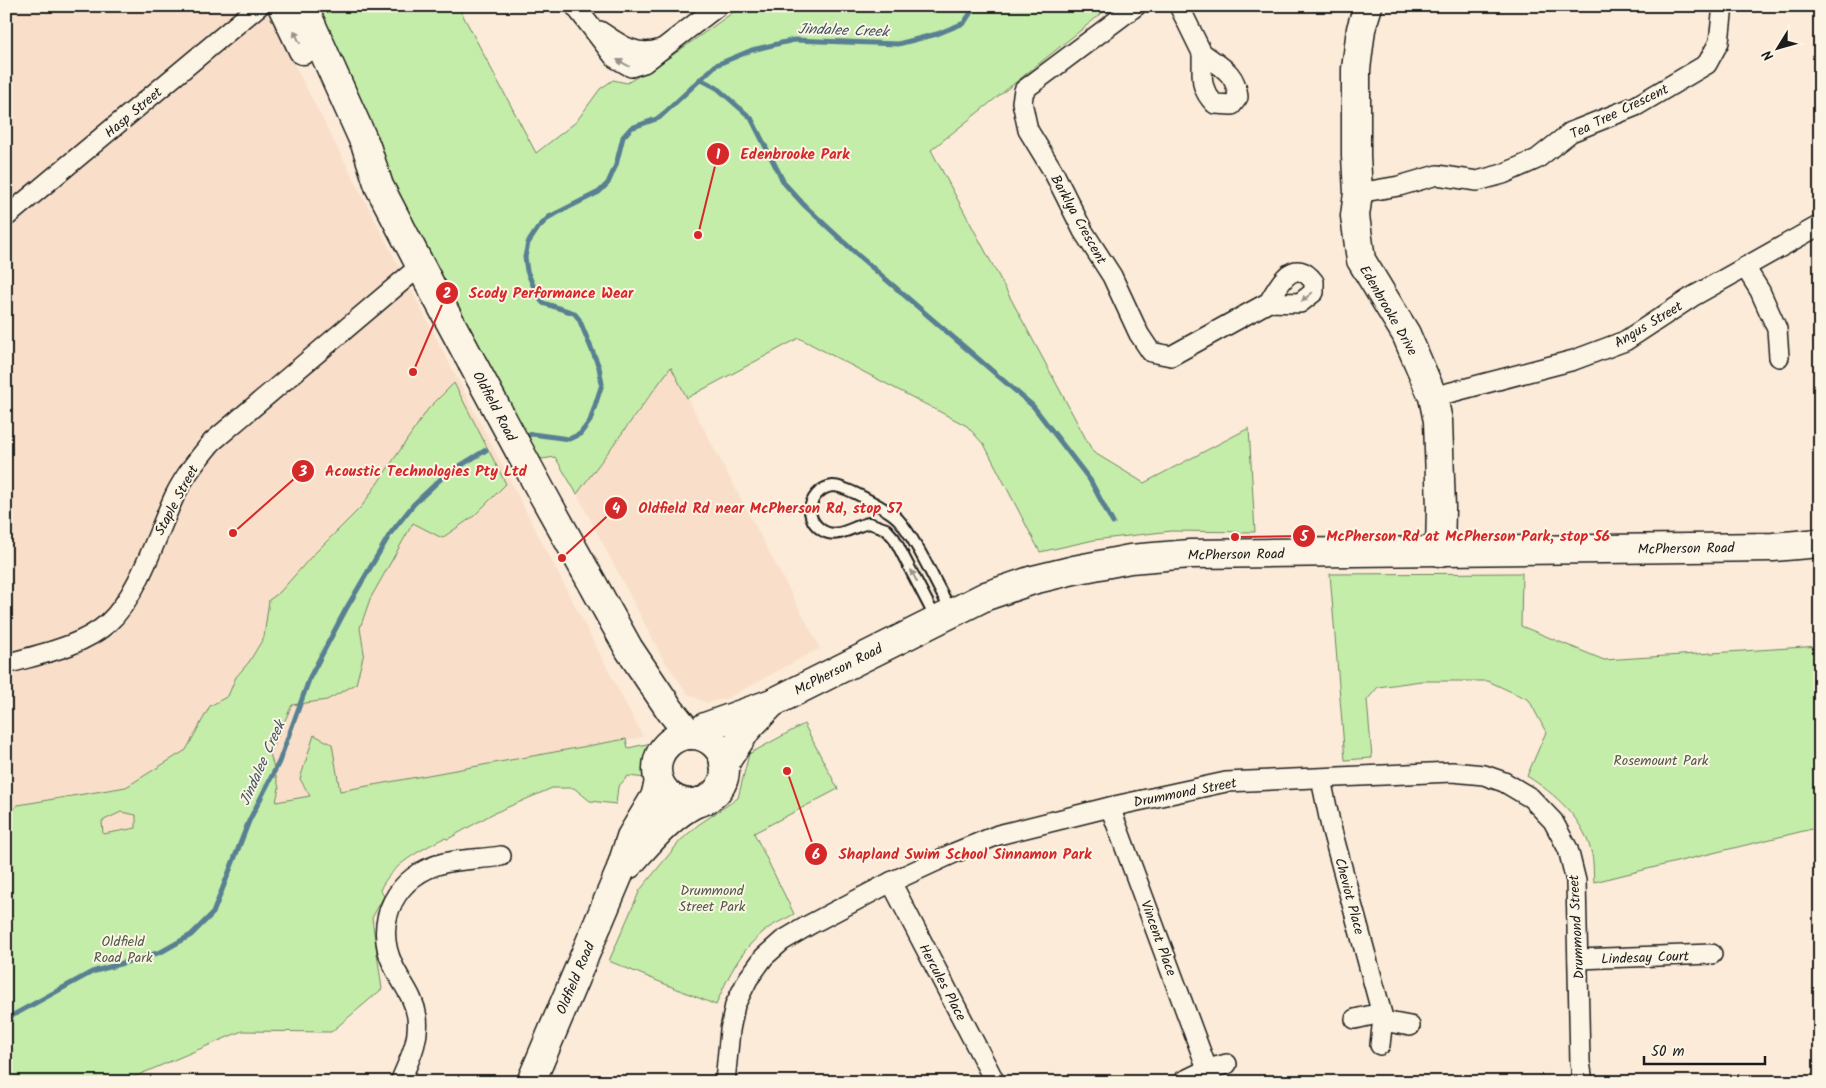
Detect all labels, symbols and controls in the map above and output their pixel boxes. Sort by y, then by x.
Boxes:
water label: Jindalee Creek [797,17,891,45]
north arrow [1754,22,1804,72]
one-way arrow [293,30,301,44]
text: N [1757,45,1780,65]
one-way arrow [616,59,630,67]
street label: Tea Tree Crescent [1567,78,1673,145]
street label: Hasp Street [100,82,168,144]
callout: Edenbrooke Park [706,139,859,169]
text: 1 [716,143,721,167]
text: Edenbrooke Park [741,143,850,167]
street label: Barklya Crescent [1044,171,1112,269]
street label: Edenbrooke Drive [1353,261,1423,360]
callout: Scody Performance Wear [434,278,644,308]
text: 2 [443,282,452,306]
text: Scody Performance Wear [469,282,634,306]
one-way arrow [1301,291,1314,302]
street label: Angus Street [1610,295,1687,354]
street label: Oldfield Road [466,367,522,446]
callout: Acoustic Technologies Pty Ltd [290,456,537,486]
text: 3 [298,460,307,484]
text: Acoustic Technologies Pty Ltd [325,460,528,484]
street label: Staple Street [149,461,205,540]
callout: Oldfield Rd near McPherson Rd, stop 57 [604,493,912,523]
text: 4 [612,497,620,521]
text: Oldfield Rd near McPherson Rd, stop 57 [638,497,903,521]
callout: McPherson Rd at McPherson Park, stop 56 [1291,521,1620,551]
text: 5 [1299,525,1309,549]
text: McPherson Rd at McPherson Park, stop 56 [1326,525,1610,549]
street label: McPherson Road [1637,537,1736,561]
street label: McPherson Road [1187,543,1286,567]
one-way arrow [910,568,918,583]
street label: McPherson Road [790,638,887,702]
water label: Jindalee Creek [233,715,293,810]
park label: Rosemount Park [1614,750,1709,772]
street label: Drummond Street [1132,772,1239,814]
callout: Shapland Swim School Sinnamon Park [803,839,1101,869]
text: 6 [812,843,820,867]
text: Shapland Swim School Sinnamon Park [838,843,1092,867]
street label: Cheviot Place [1328,855,1370,938]
street label: Drummond Street [1563,874,1591,980]
park label: Drummond Street Park [679,880,746,918]
street label: Vincent Place [1134,897,1182,980]
park label: Oldfield Road Park [93,931,153,969]
street label: Oldfield Road [551,938,601,1018]
street label: Hercules Place [913,940,972,1026]
street label: Lindesay Court [1601,945,1690,971]
scale bar [1644,1033,1765,1065]
text: 50 m [1651,1040,1685,1064]

